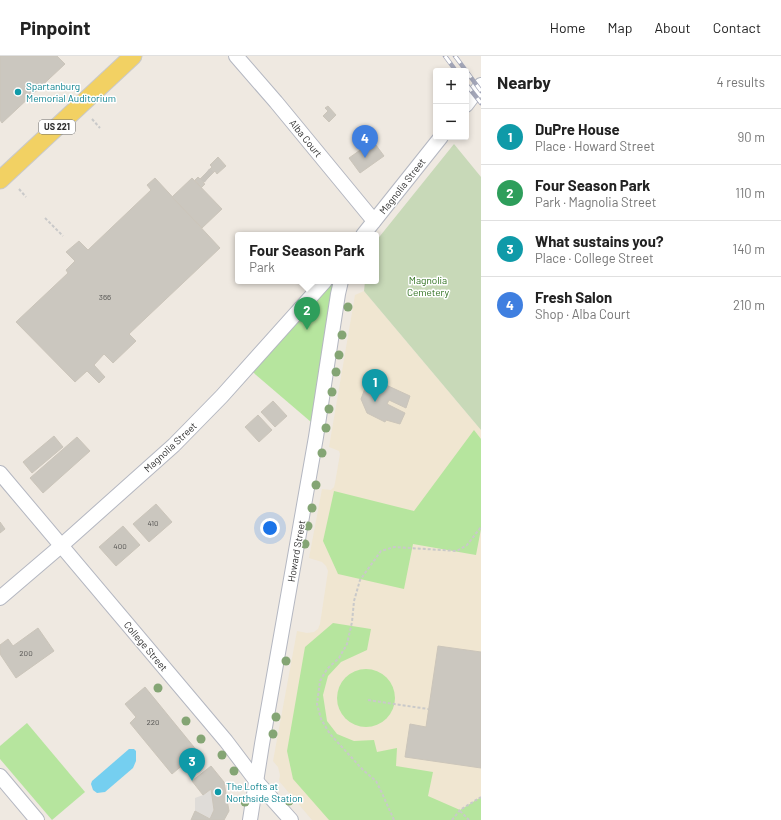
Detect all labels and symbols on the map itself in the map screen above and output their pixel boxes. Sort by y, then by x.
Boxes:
place label: Spartanburg Memorial Auditorium [26,80,116,104]
marker: Spartanburg Memorial Auditorium [13,87,23,97]
street label: Alba Court [287,117,325,160]
road number: US 221 [39,120,75,134]
pin: 4 [352,125,378,158]
street label: Magnolia Street [376,155,428,216]
park label: Magnolia Cemetery [407,274,449,298]
house number: 366 [99,292,111,302]
pin: 2 [294,297,320,330]
pin: 1 [362,369,388,402]
street label: Magnolia Street [141,419,199,474]
house number: 410 [148,518,159,528]
your location [260,518,280,538]
street label: Howard Street [285,519,307,583]
house number: 400 [113,541,127,551]
street label: College Street [122,619,171,674]
house number: 200 [19,648,33,658]
house number: 220 [146,717,160,727]
pin: 3 [179,748,205,781]
place label: The Lofts at Northside Station [226,780,303,804]
marker: The Lofts at Northside Station [213,787,223,797]

